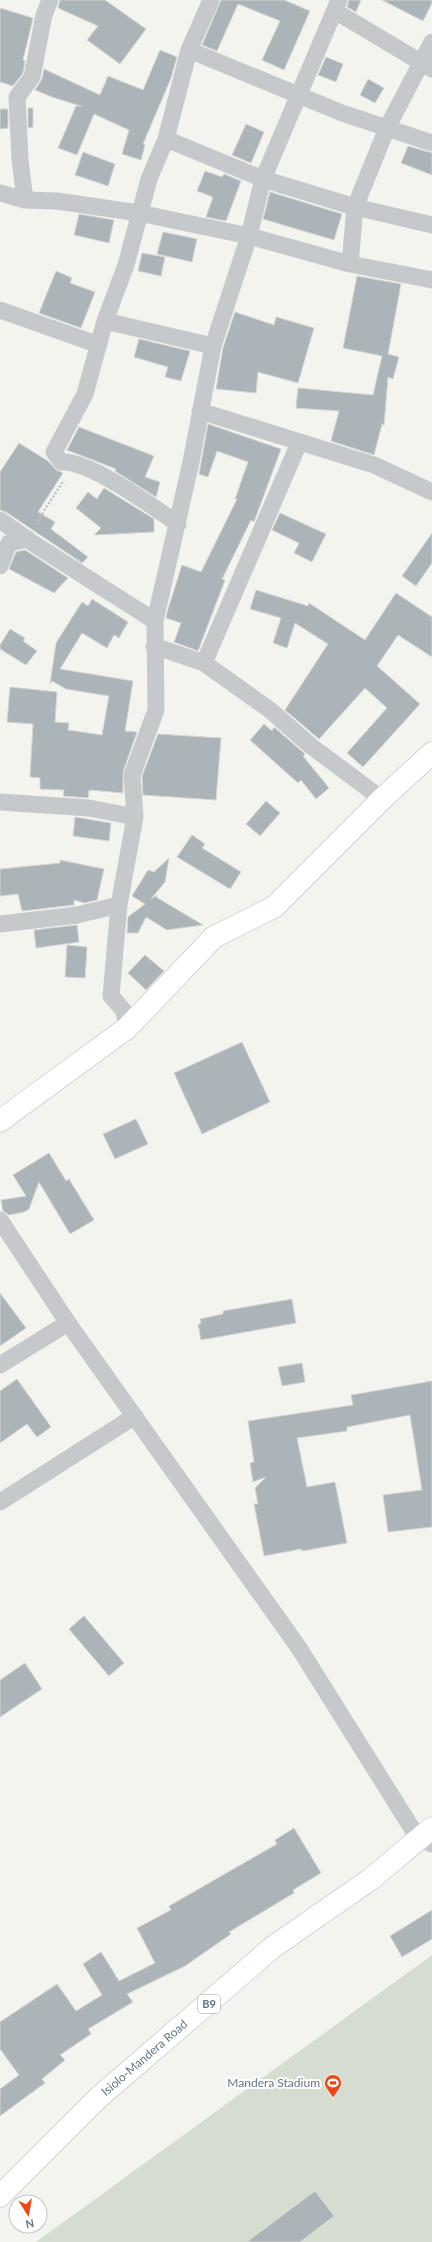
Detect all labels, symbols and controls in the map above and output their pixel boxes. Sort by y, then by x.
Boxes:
road number: B9 [198,1995,220,2013]
street label: Isiolo-Mandera Road [98,2016,190,2099]
sports icon: Mandera Stadium [323,2073,343,2098]
place label: Mandera Stadium [227,2075,320,2090]
north arrow [8,2194,48,2234]
text: N [25,2217,35,2231]

